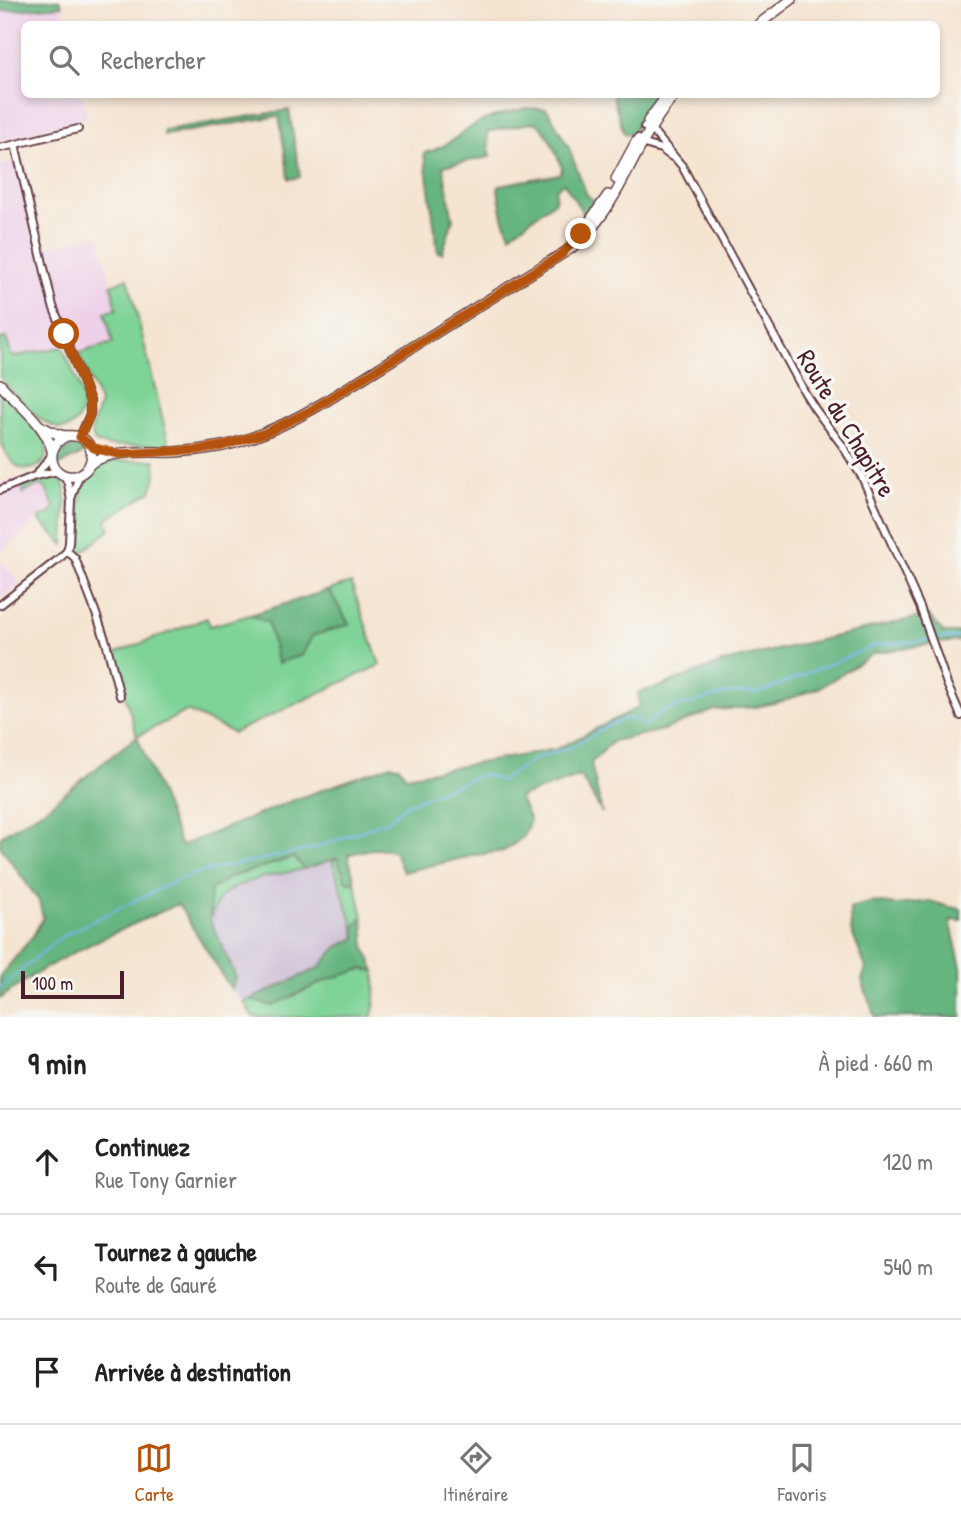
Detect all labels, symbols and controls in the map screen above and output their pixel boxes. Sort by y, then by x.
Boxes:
search box [21,21,940,98]
icon: search [45,41,83,79]
text: Rechercher [101,42,206,77]
route end [565,218,596,249]
route start [48,318,79,349]
street label: Route du Chapitre [789,343,905,503]
scale bar [21,968,124,1000]
text: 100 m [32,970,73,996]
text: 9 min [28,1043,87,1083]
text: À pied · 660 m [819,1047,933,1078]
text: Continuez [95,1129,190,1164]
icon: ahead [28,1143,66,1181]
text: 120 m [883,1146,933,1177]
text: Rue Tony Garnier [95,1164,237,1195]
text: Tournez à gauche [95,1234,257,1269]
icon: left [28,1248,66,1286]
text: 540 m [883,1251,933,1282]
text: Route de Gauré [95,1269,217,1300]
icon: arrive [28,1353,66,1391]
text: Arrivée à destination [95,1354,291,1389]
tab: Carte [135,1439,174,1507]
tab: Itinéraire [443,1439,508,1507]
tab: Favoris [778,1439,826,1507]

